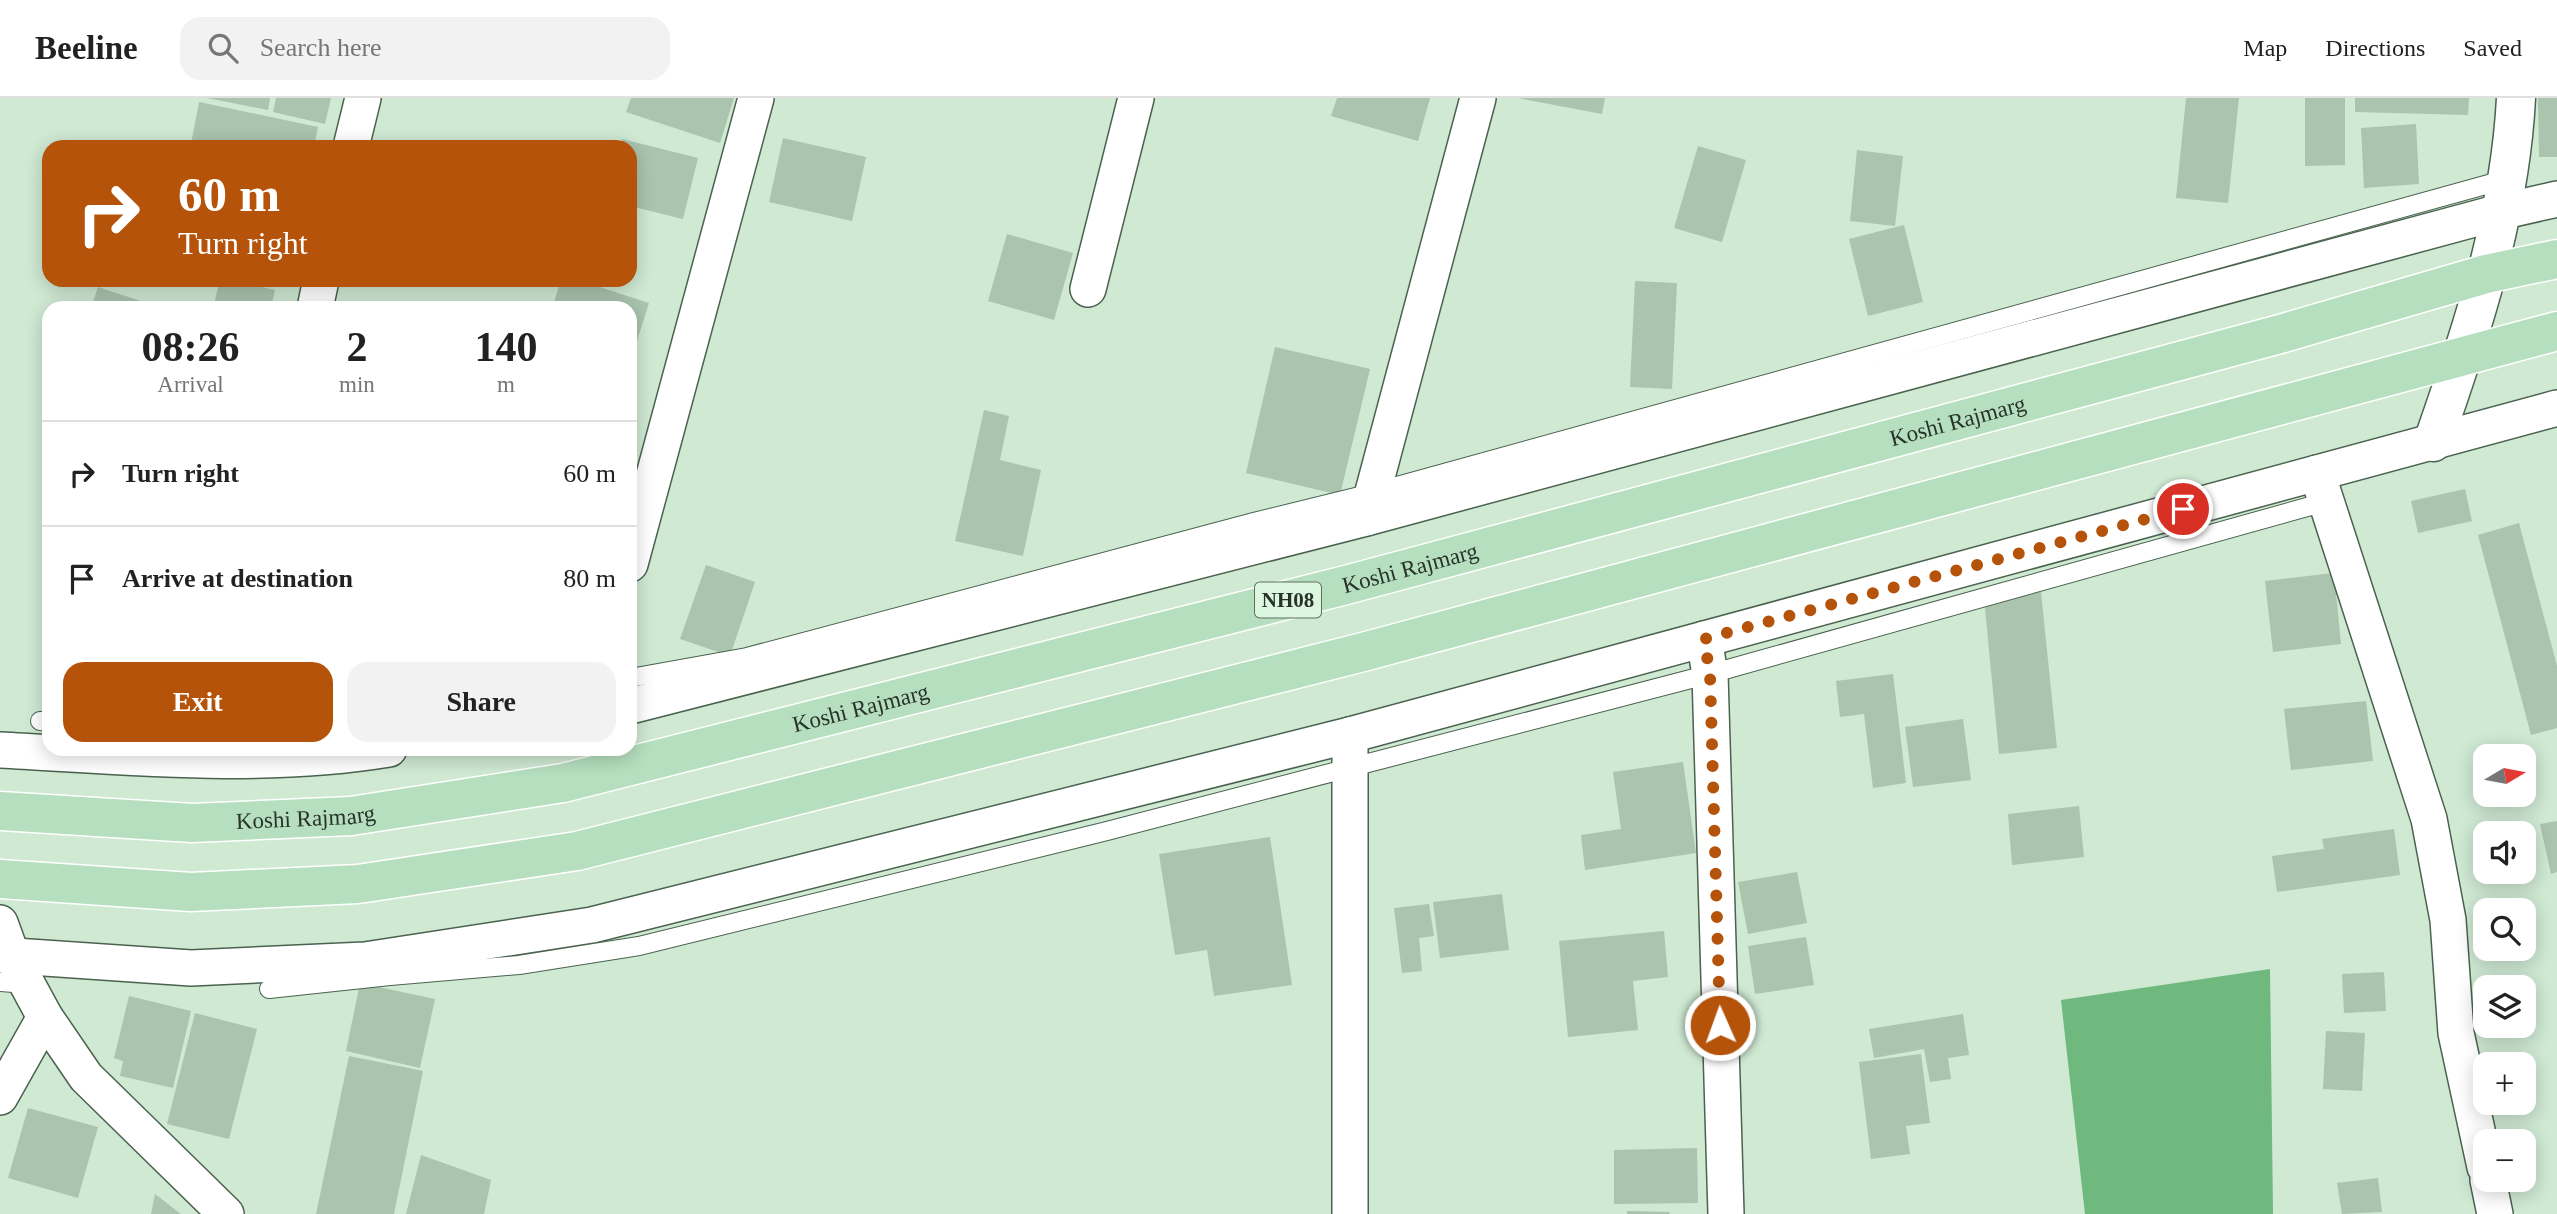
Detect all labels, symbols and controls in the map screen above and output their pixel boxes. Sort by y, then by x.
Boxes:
search box [180,17,670,80]
icon: search [204,29,242,67]
text: Beeline [35,30,138,66]
text: Search here [260,33,382,62]
text: Map [2243,35,2287,61]
text: Directions [2325,35,2425,61]
text: Saved [2463,35,2522,61]
text: 60 m [178,167,280,222]
icon: right [63,168,154,259]
text: Turn right [178,225,308,261]
text: 08:26 [142,324,240,370]
text: 2 [346,324,367,370]
text: 140 [474,324,537,370]
text: Arrival [157,372,224,397]
text: min [339,372,375,397]
text: m [497,372,515,397]
street label: Koshi Rajmarg [1887,391,2029,451]
icon: right [63,455,101,493]
text: Turn right [122,459,239,488]
text: 60 m [563,459,616,488]
pin [2153,479,2213,539]
icon: arrive [2164,490,2202,528]
street label: Koshi Rajmarg [1340,538,1481,598]
icon: arrive [63,560,101,598]
text: Arrive at destination [122,564,353,593]
text: 80 m [563,564,616,593]
road number: NH08 [1255,582,1321,618]
button: Exit [63,662,333,742]
button: Share [347,662,616,742]
street label: Koshi Rajmarg [790,679,932,737]
north arrow [2473,744,2536,807]
map controls [2473,744,2536,1192]
street label: Koshi Rajmarg [235,800,377,834]
button: sound [2473,821,2536,884]
button: search [2473,898,2536,961]
button: layers [2473,975,2536,1038]
position arrow [1683,988,1757,1062]
button: + [2473,1052,2536,1115]
button: − [2473,1129,2536,1192]

